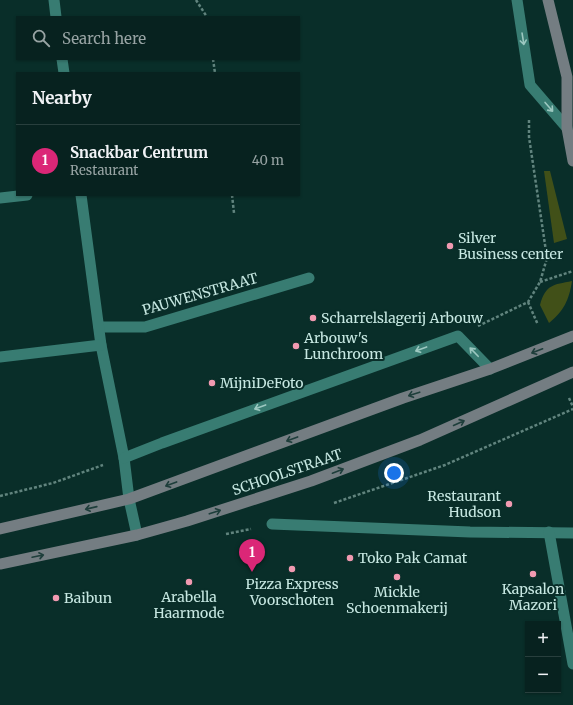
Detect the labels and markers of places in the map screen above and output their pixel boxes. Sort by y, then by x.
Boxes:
place label: Silver Business center [458,229,563,263]
marker: Silver Business center [445,241,455,251]
place label: Scharrelslagerij Arbouw [321,309,483,327]
marker: Scharrelslagerij Arbouw [308,313,318,323]
place label: Arbouw's Lunchroom [303,329,383,363]
marker: Arbouw's Lunchroom [291,341,301,351]
place label: MijniDeFoto [220,374,303,392]
marker: MijniDeFoto [207,378,217,388]
place label: Restaurant Hudson [427,487,502,521]
marker: Restaurant Hudson [504,499,514,509]
pin: 1 [239,539,265,572]
place label: Toko Pak Camat [358,549,468,567]
marker: Toko Pak Camat [345,553,355,563]
marker: Pizza Express Voorschoten [287,564,297,574]
marker: Kapsalon Mazori [528,569,538,579]
marker: Mickle Schoenmakerij [392,572,402,582]
place label: Pizza Express Voorschoten [245,575,339,609]
marker: Arabella Haarmode [184,577,194,587]
place label: Kapsalon Mazori [502,580,564,614]
place label: Mickle Schoenmakerij [346,583,448,617]
place label: Arabella Haarmode [154,588,224,622]
place label: Baibun [64,589,112,607]
marker: Baibun [51,593,61,603]

